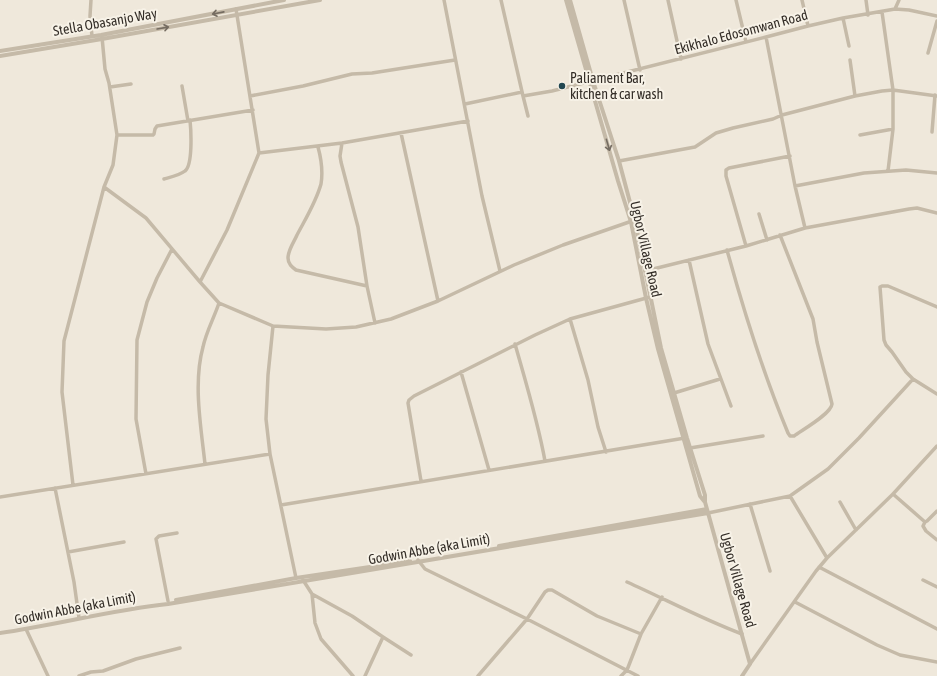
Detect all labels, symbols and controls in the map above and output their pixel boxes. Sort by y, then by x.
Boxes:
street label: Stella Obasanjo Way [52,5,158,39]
street label: Ekikhalo Edosomwan Road [673,6,809,58]
one-way arrow [212,9,225,17]
one-way arrow [156,24,169,32]
place label: Paliament Bar, kitchen & car wash [570,70,663,102]
marker: Paliament Bar, kitchen & car wash [557,81,567,91]
one-way arrow [605,138,612,151]
street label: Ugbor Village Road [627,199,665,299]
street label: Godwin Abbe (aka Limit) [367,530,491,568]
street label: Ugbor Village Road [717,531,759,629]
street label: Godwin Abbe (aka Limit) [13,588,137,628]

